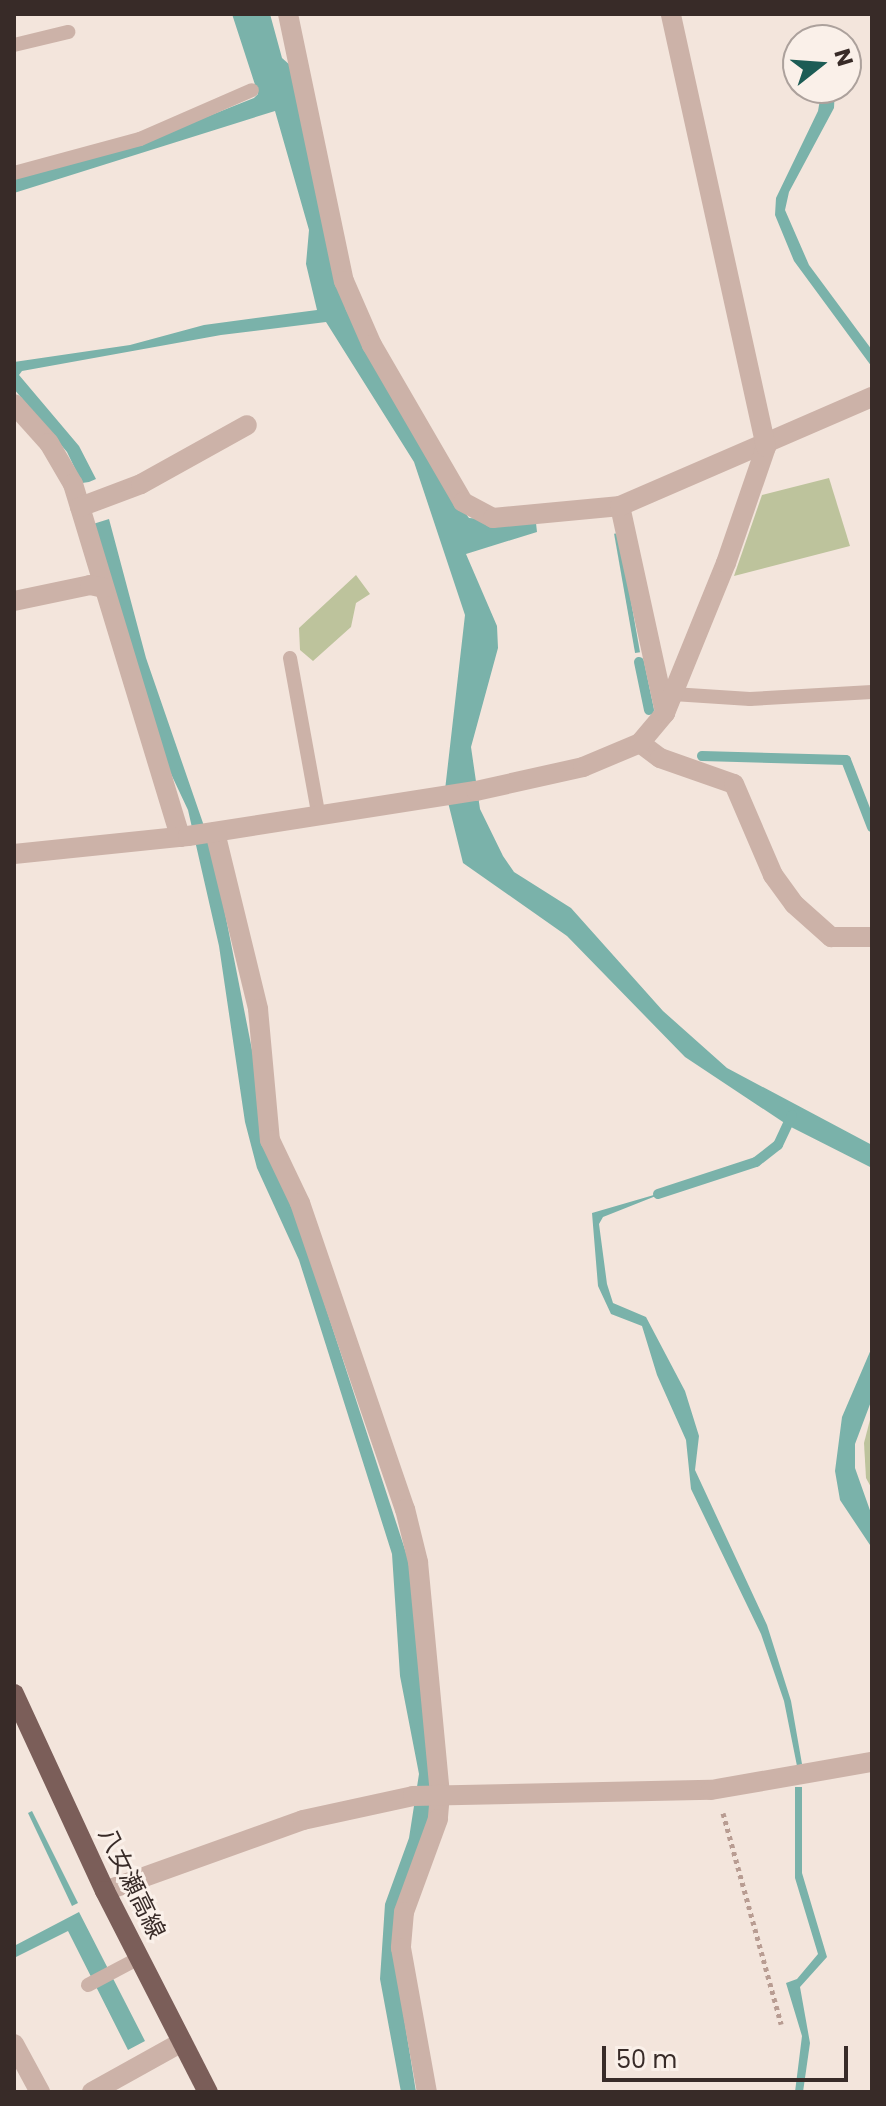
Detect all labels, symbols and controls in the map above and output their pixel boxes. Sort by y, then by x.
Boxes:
north arrow [782,24,862,104]
text: N [826,45,861,70]
street label: 八女瀬高線 [93,1823,171,1943]
scale bar [606,2030,852,2080]
text: 50 m [616,2043,677,2076]

